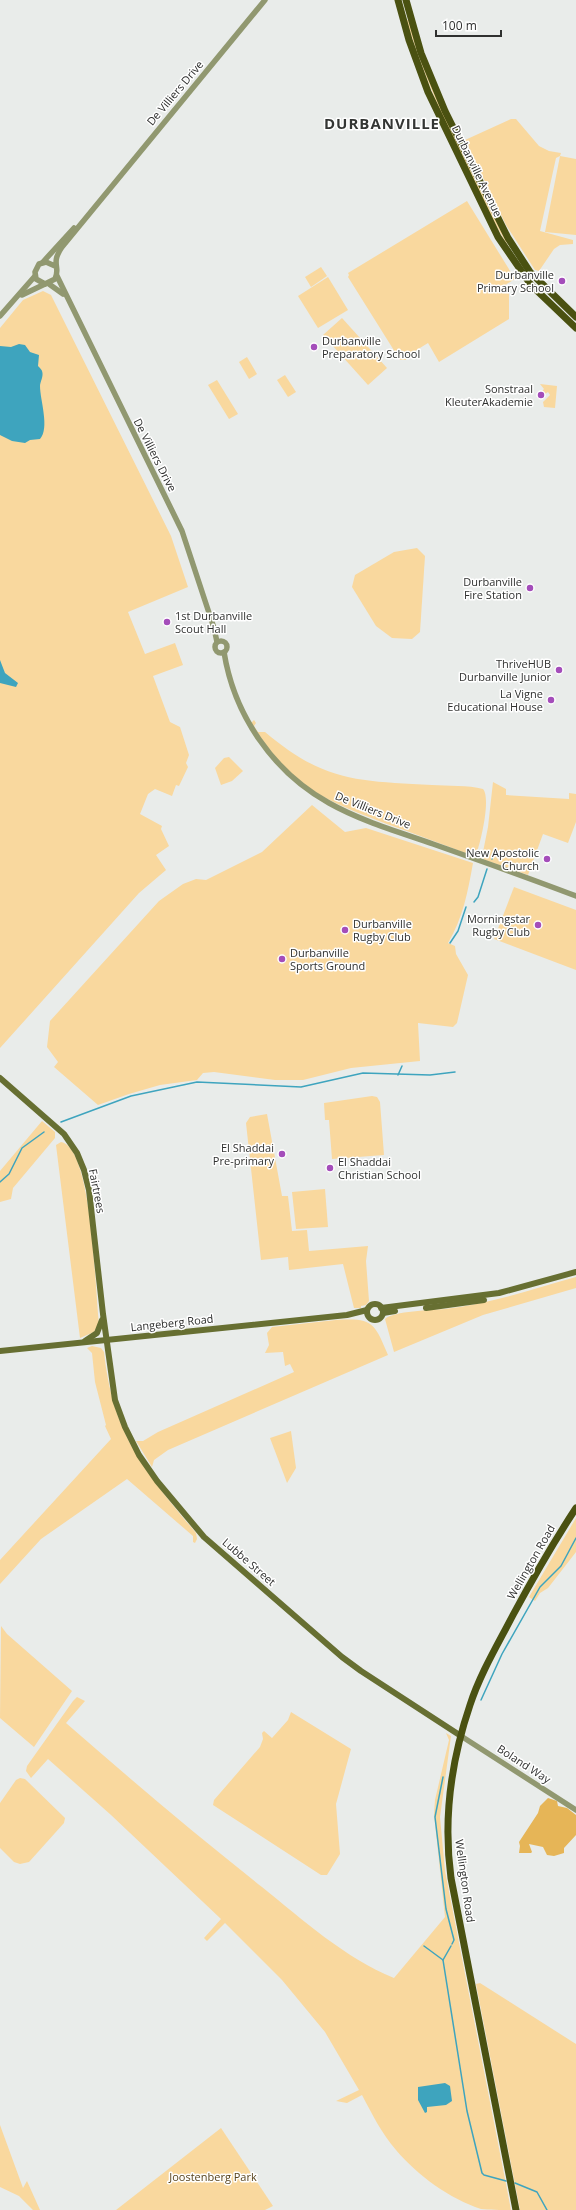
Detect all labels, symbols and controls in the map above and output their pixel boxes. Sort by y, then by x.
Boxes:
scale bar [436,12,501,38]
text: 100 m [442,17,477,34]
street label: De Villiers Drive [143,57,206,128]
district label: DURBANVILLE [324,113,440,133]
street label: Durbanville Avenue [449,123,506,219]
place label: Durbanville Primary School [477,267,554,295]
marker: Durbanville Primary School [557,276,567,286]
place label: Durbanville Preparatory School [322,333,420,361]
marker: Durbanville Preparatory School [309,342,319,352]
place label: Sonstraal KleuterAkademie [445,381,533,409]
marker: Sonstraal KleuterAkademie [536,390,546,400]
street label: De Villiers Drive [131,416,180,494]
place label: Durbanville Fire Station [463,574,522,602]
marker: Durbanville Fire Station [525,583,535,593]
place label: 1st Durbanville Scout Hall [175,608,252,636]
marker: 1st Durbanville Scout Hall [162,617,172,627]
place label: ThriveHUB Durbanville Junior [459,656,551,684]
marker: ThriveHUB Durbanville Junior [554,665,564,675]
place label: La Vigne Educational House [447,686,543,714]
marker: La Vigne Educational House [546,695,556,705]
street label: De Villiers Drive [333,788,413,832]
place label: New Apostolic Church [466,845,539,873]
marker: New Apostolic Church [542,854,552,864]
place label: Morningstar Rugby Club [467,911,530,939]
place label: Durbanville Rugby Club [353,916,412,944]
marker: Morningstar Rugby Club [533,920,543,930]
marker: Durbanville Rugby Club [340,925,350,935]
place label: Durbanville Sports Ground [290,945,365,973]
marker: Durbanville Sports Ground [277,954,287,964]
place label: El Shaddai Pre-primary [213,1140,274,1168]
marker: El Shaddai Pre-primary [277,1149,287,1159]
place label: El Shaddai Christian School [338,1154,421,1182]
marker: El Shaddai Christian School [325,1163,335,1173]
street label: Fairtrees [86,1167,109,1214]
street label: Langeberg Road [130,1311,214,1334]
street label: Wellington Road [503,1522,558,1602]
street label: Lubbe Street [220,1534,279,1589]
street label: Boland Way [495,1741,554,1787]
street label: Wellington Road [452,1838,479,1923]
park label: Joostenberg Park [168,2169,257,2184]

